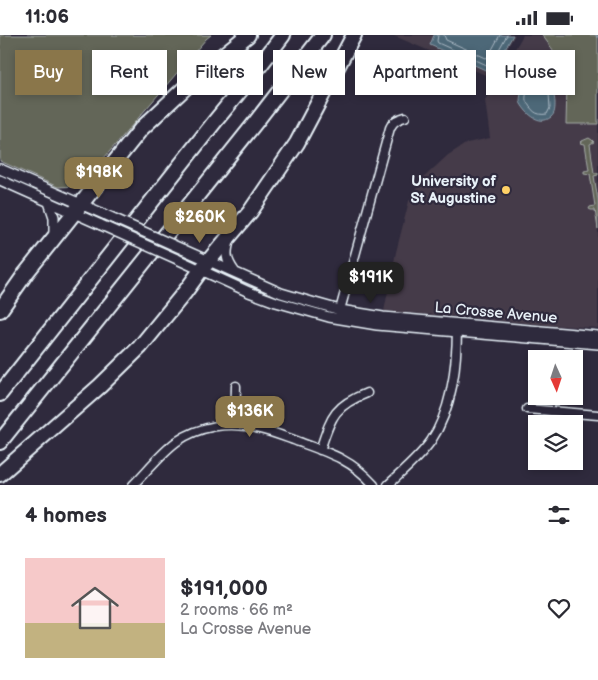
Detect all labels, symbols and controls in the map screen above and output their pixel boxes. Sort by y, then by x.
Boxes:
text: 11:06 [25,6,69,29]
chip: Buy [15,50,82,95]
chip: Rent [92,50,167,95]
chip: Filters [177,50,263,95]
chip: New [273,50,345,95]
chip: Apartment [355,50,476,95]
chip: House [486,50,575,95]
pin: $198K [64,156,134,199]
text: $198K [75,163,123,182]
place label: University of St Augustine [410,172,496,208]
marker: University of St Augustine [500,184,512,196]
pin: $260K [165,201,235,244]
text: $260K [175,208,225,227]
pin: $191K [336,261,406,304]
text: $191K [349,268,393,287]
street label: La Crosse Avenue [434,298,558,328]
north arrow [528,350,582,405]
map controls [528,350,583,470]
pin: $136K [215,395,285,438]
text: $136K [226,402,274,421]
button: layers [528,415,583,470]
icon: filters [545,501,573,529]
text: 4 homes [25,503,107,528]
text: $191,000 [180,576,268,601]
icon: home [65,578,125,638]
icon: heart [545,594,573,622]
text: 2 rooms · 66 m² [180,601,293,620]
text: La Crosse Avenue [180,620,311,639]

